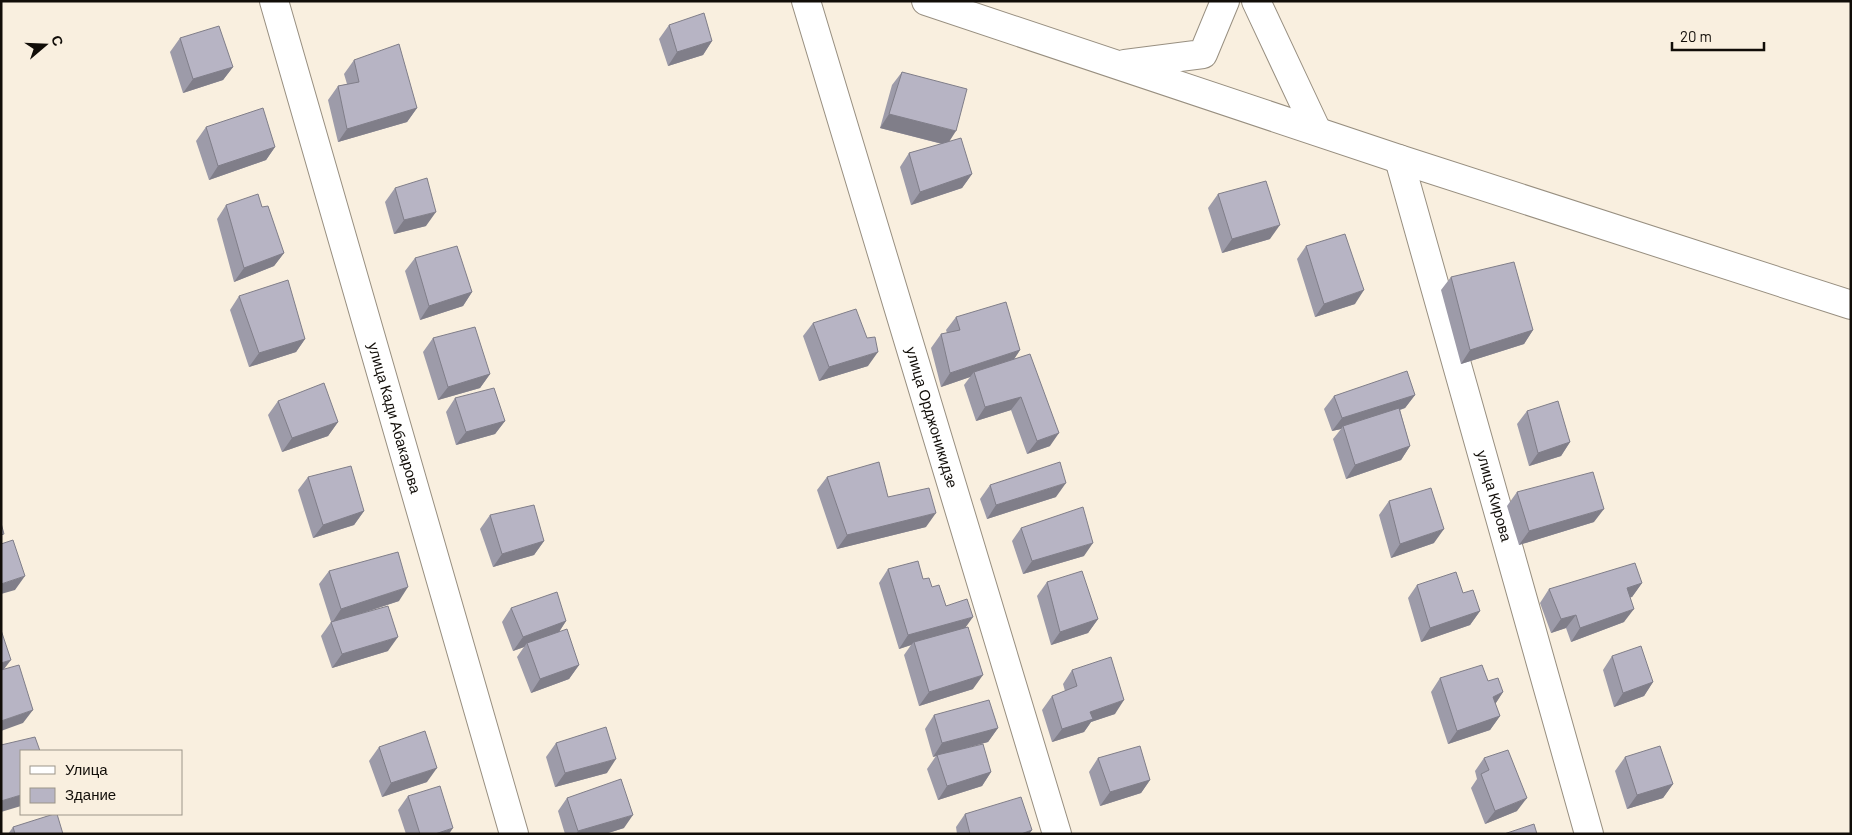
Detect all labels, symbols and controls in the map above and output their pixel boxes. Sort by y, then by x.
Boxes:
north arrow [20,20,70,70]
scale bar [1672,20,1764,52]
text: 20 m [1680,27,1712,45]
text: С [48,33,67,48]
street label: улица Кади Абакарова [365,340,426,496]
street label: улица Орджоникидзе [903,344,962,490]
street label: улица Кирова [1473,448,1516,544]
legend [20,750,182,815]
text: Улица [65,760,108,778]
text: Здание [65,785,116,803]

